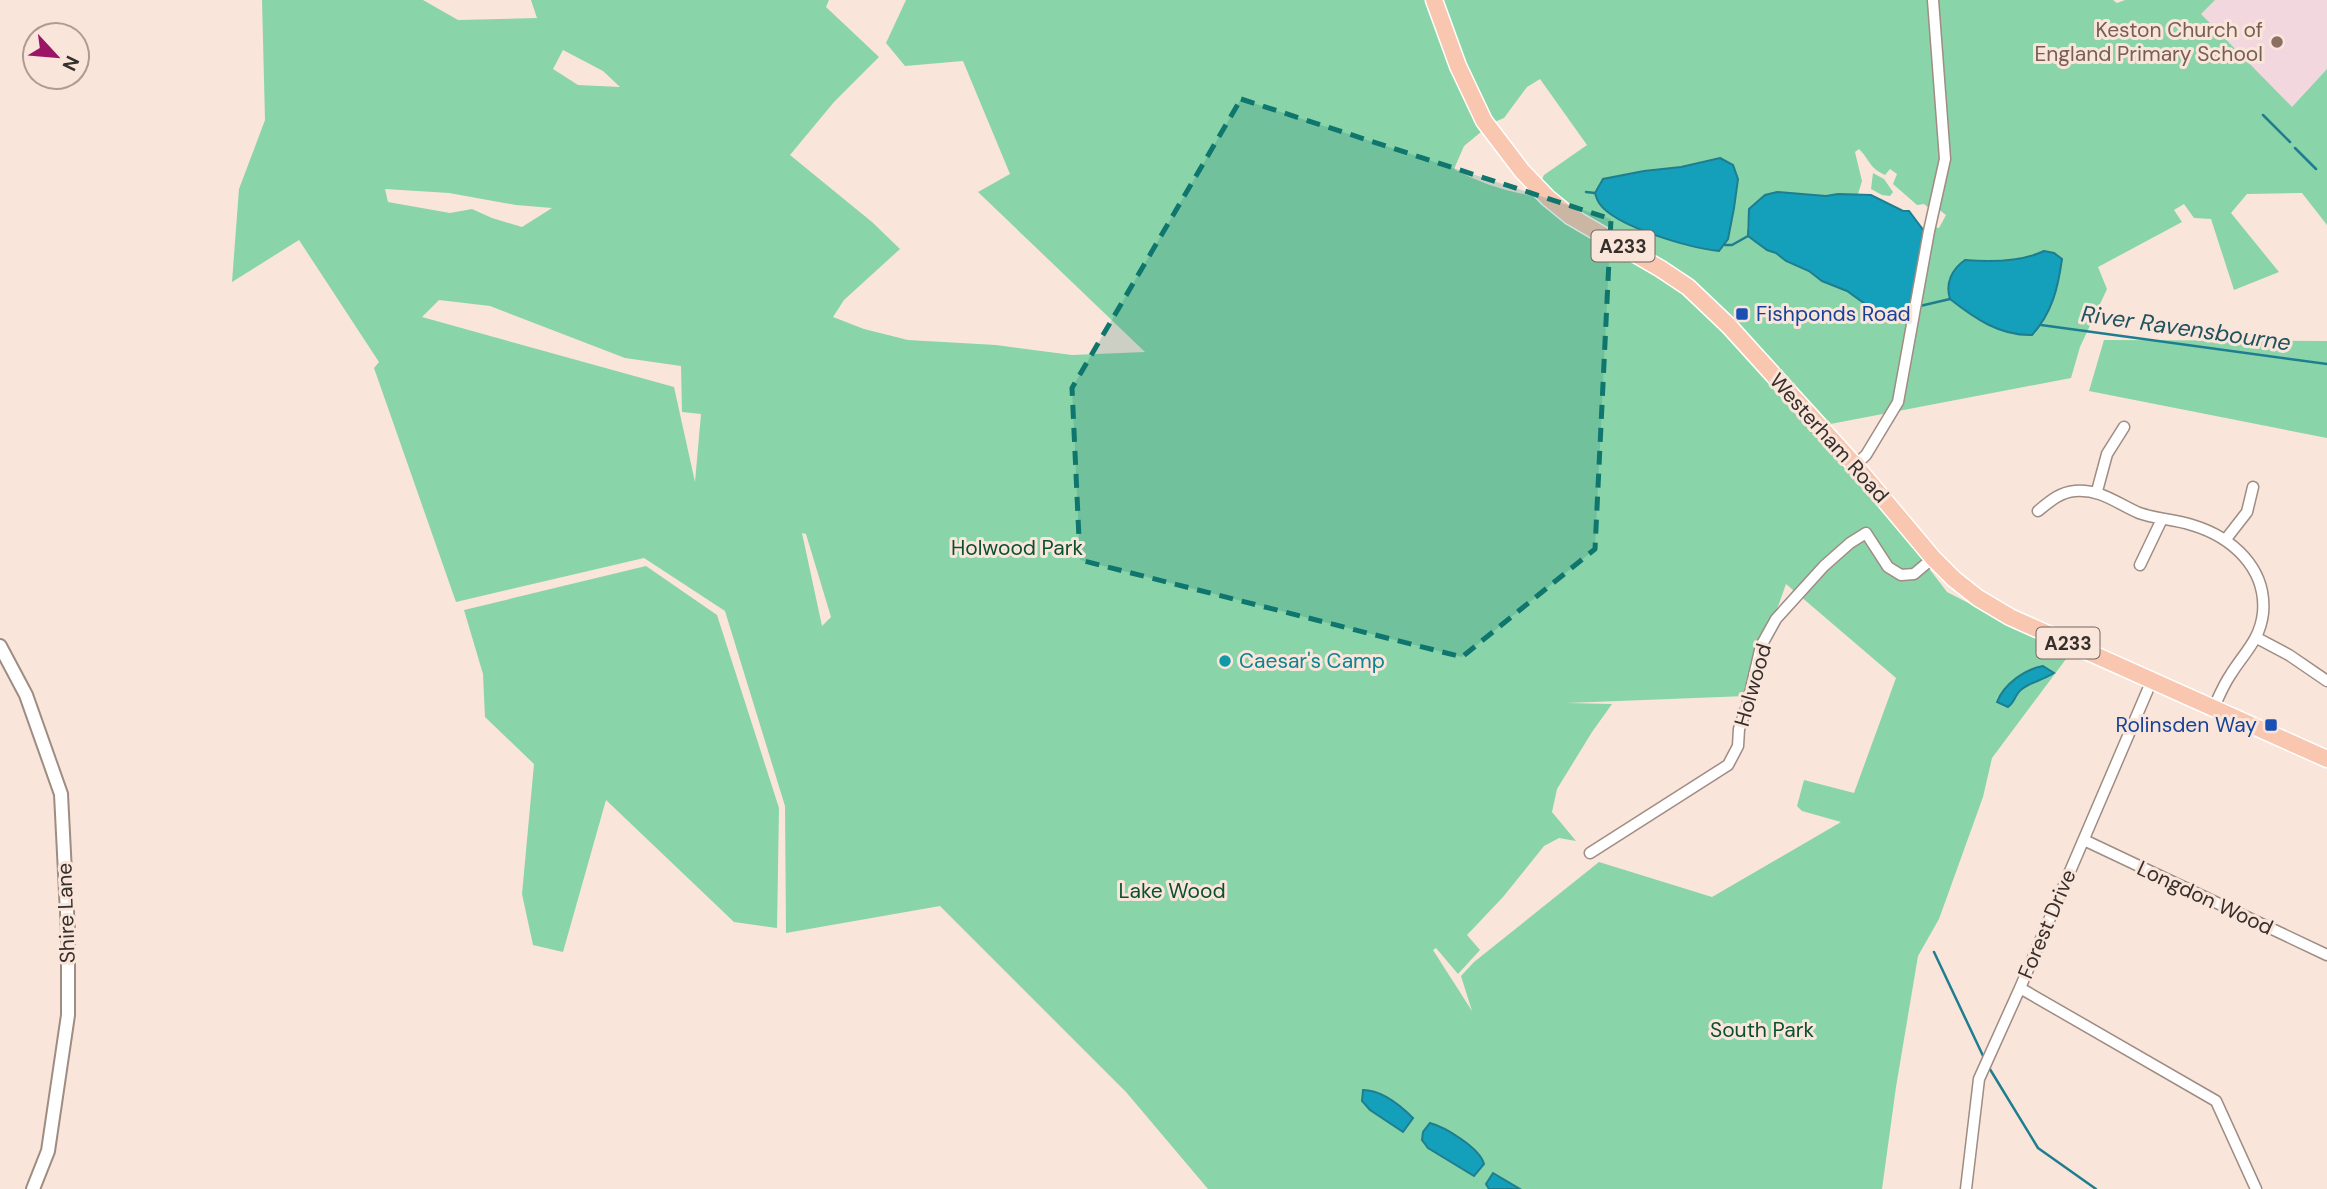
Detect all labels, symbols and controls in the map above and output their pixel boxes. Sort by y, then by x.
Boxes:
place label: Keston Church of England Primary School [2034,16,2263,68]
north arrow [21,21,91,91]
marker: Keston Church of England Primary School [2269,34,2285,50]
text: N [57,52,85,75]
road number: A233 [1592,230,1654,262]
water label: River Ravensbourne [2079,298,2293,358]
place label: Fishponds Road [1756,300,1911,328]
marker: Fishponds Road [1734,306,1750,322]
street label: Westerham Road [1763,367,1895,509]
park label: Holwood Park [951,534,1084,562]
road number: A233 [2036,628,2100,658]
street label: Holwood [1728,640,1778,730]
place label: Caesar's Camp [1239,647,1385,675]
marker: Caesar's Camp [1217,653,1233,669]
place label: Rolinsden Way [2116,711,2257,739]
marker: Rolinsden Way [2263,717,2279,733]
street label: Longdon Wood [2132,854,2278,942]
street label: Shire Lane [50,862,82,964]
street label: Forest Drive [2011,865,2083,983]
park label: Lake Wood [1118,877,1226,905]
park label: South Park [1710,1016,1814,1044]

